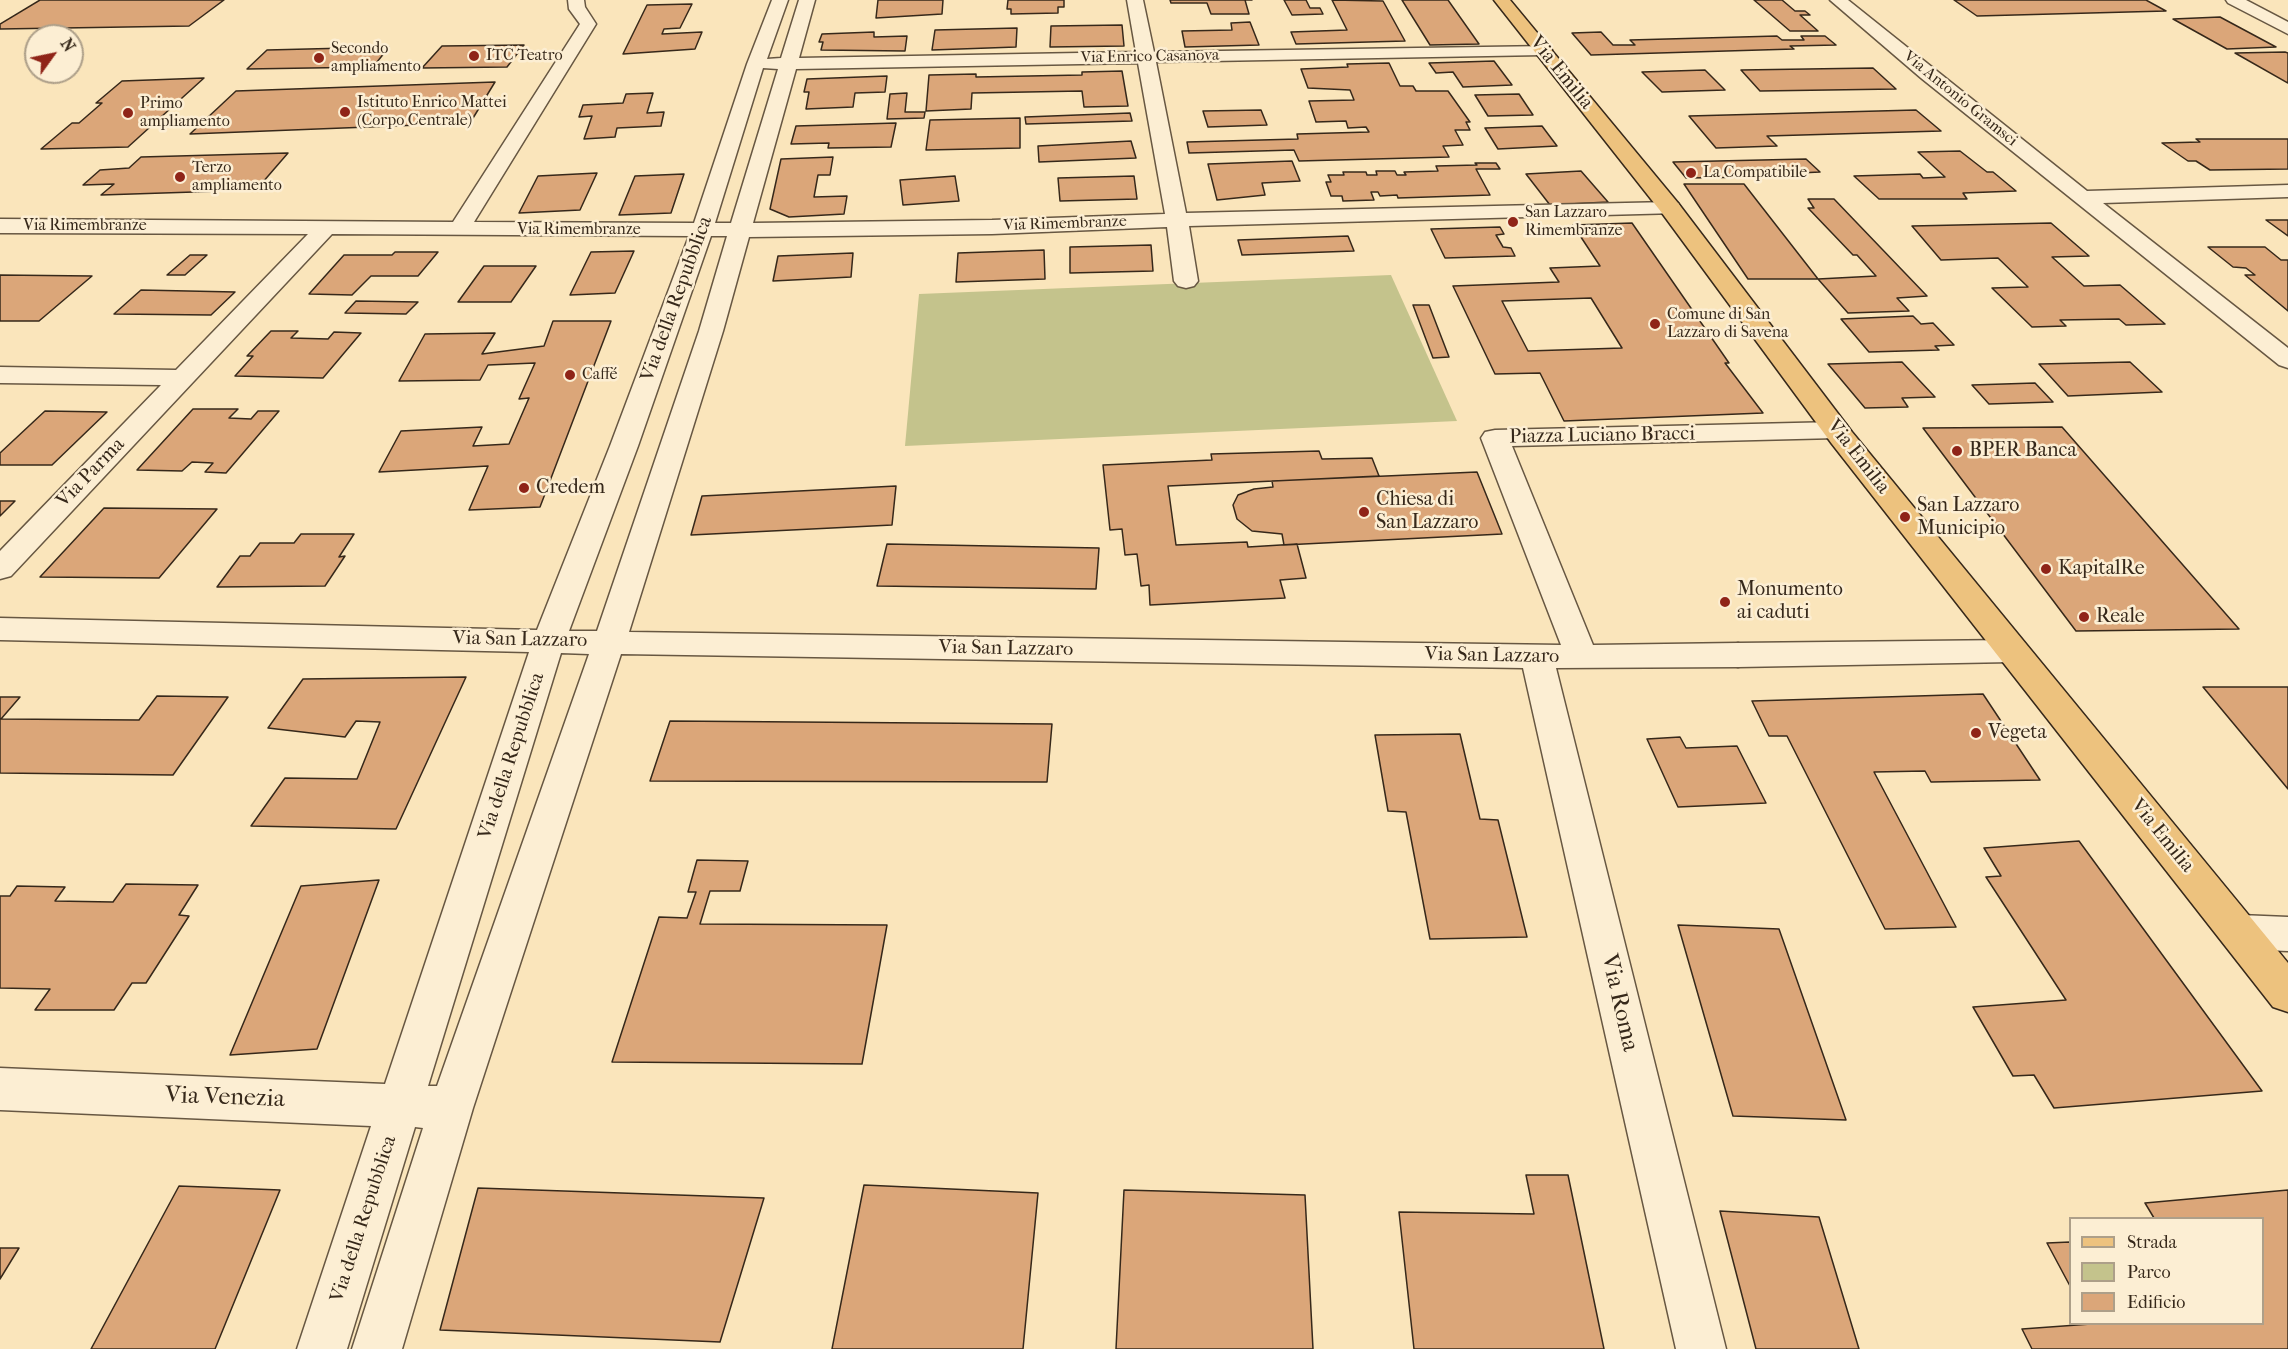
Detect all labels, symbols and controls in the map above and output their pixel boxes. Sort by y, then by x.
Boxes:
north arrow [24,24,84,84]
street label: Via Emilia [1524,31,1598,115]
text: N [57,35,79,55]
place label: Secondo ampliamento [331,39,421,77]
place label: ITC Teatro [486,46,563,66]
street label: Via Enrico Casanova [1080,46,1220,68]
street label: Via Antonio Gramsci [1899,47,2021,151]
marker: ITC Teatro [467,49,481,63]
marker: Secondo ampliamento [312,51,326,65]
place label: Istituto Enrico Mattei (Corpo Centrale) [357,93,507,131]
place label: Primo ampliamento [140,94,230,132]
marker: Istituto Enrico Mattei (Corpo Centrale) [338,105,352,119]
marker: Primo ampliamento [121,106,135,120]
place label: Terzo ampliamento [192,158,282,196]
place label: La Compatibile [1703,163,1807,183]
marker: La Compatibile [1684,166,1698,180]
marker: Terzo ampliamento [173,170,187,184]
place label: San Lazzaro Rimembranze [1525,203,1622,241]
street label: Via Rimembranze [1003,212,1127,236]
street label: Via della Repubblica [636,213,718,385]
marker: San Lazzaro Rimembranze [1506,215,1520,229]
street label: Via Rimembranze [23,216,147,236]
street label: Via Rimembranze [517,220,641,240]
place label: Comune di San Lazzaro di Savena [1667,305,1788,343]
marker: Comune di San Lazzaro di Savena [1648,317,1662,331]
place label: Caffé [582,365,618,385]
marker: Caffé [563,368,577,382]
street label: Via Emilia [1822,415,1894,499]
street label: Piazza Luciano Bracci [1509,422,1695,450]
street label: Via Parma [52,433,130,513]
place label: BPER Banca [1969,439,2077,463]
marker: BPER Banca [1950,444,1964,458]
place label: Credem [536,476,605,500]
marker: Credem [517,481,531,495]
place label: Chiesa di San Lazzaro [1376,488,1478,535]
place label: San Lazzaro Municipio [1917,494,2019,541]
marker: Chiesa di San Lazzaro [1357,505,1371,519]
marker: San Lazzaro Municipio [1898,510,1912,524]
place label: KapitalRe [2058,557,2145,581]
marker: KapitalRe [2039,562,2053,576]
place label: Monumento ai caduti [1737,578,1843,625]
marker: Monumento ai caduti [1718,595,1732,609]
place label: Reale [2096,605,2145,629]
marker: Reale [2077,610,2091,624]
street label: Via San Lazzaro [452,627,588,653]
street label: Via San Lazzaro [938,636,1074,662]
street label: Via San Lazzaro [1424,643,1560,669]
street label: Via della Repubblica [474,670,550,842]
place label: Vegeta [1988,721,2047,745]
marker: Vegeta [1969,726,1983,740]
street label: Via Emilia [2125,794,2199,878]
street label: Via Roma [1594,951,1644,1055]
street label: Via Venezia [165,1082,285,1114]
street label: Via della Repubblica [326,1133,402,1305]
legend [2069,1217,2264,1325]
text: Strada [2127,1232,2177,1253]
text: Parco [2127,1262,2171,1283]
text: Edificio [2127,1292,2185,1313]

